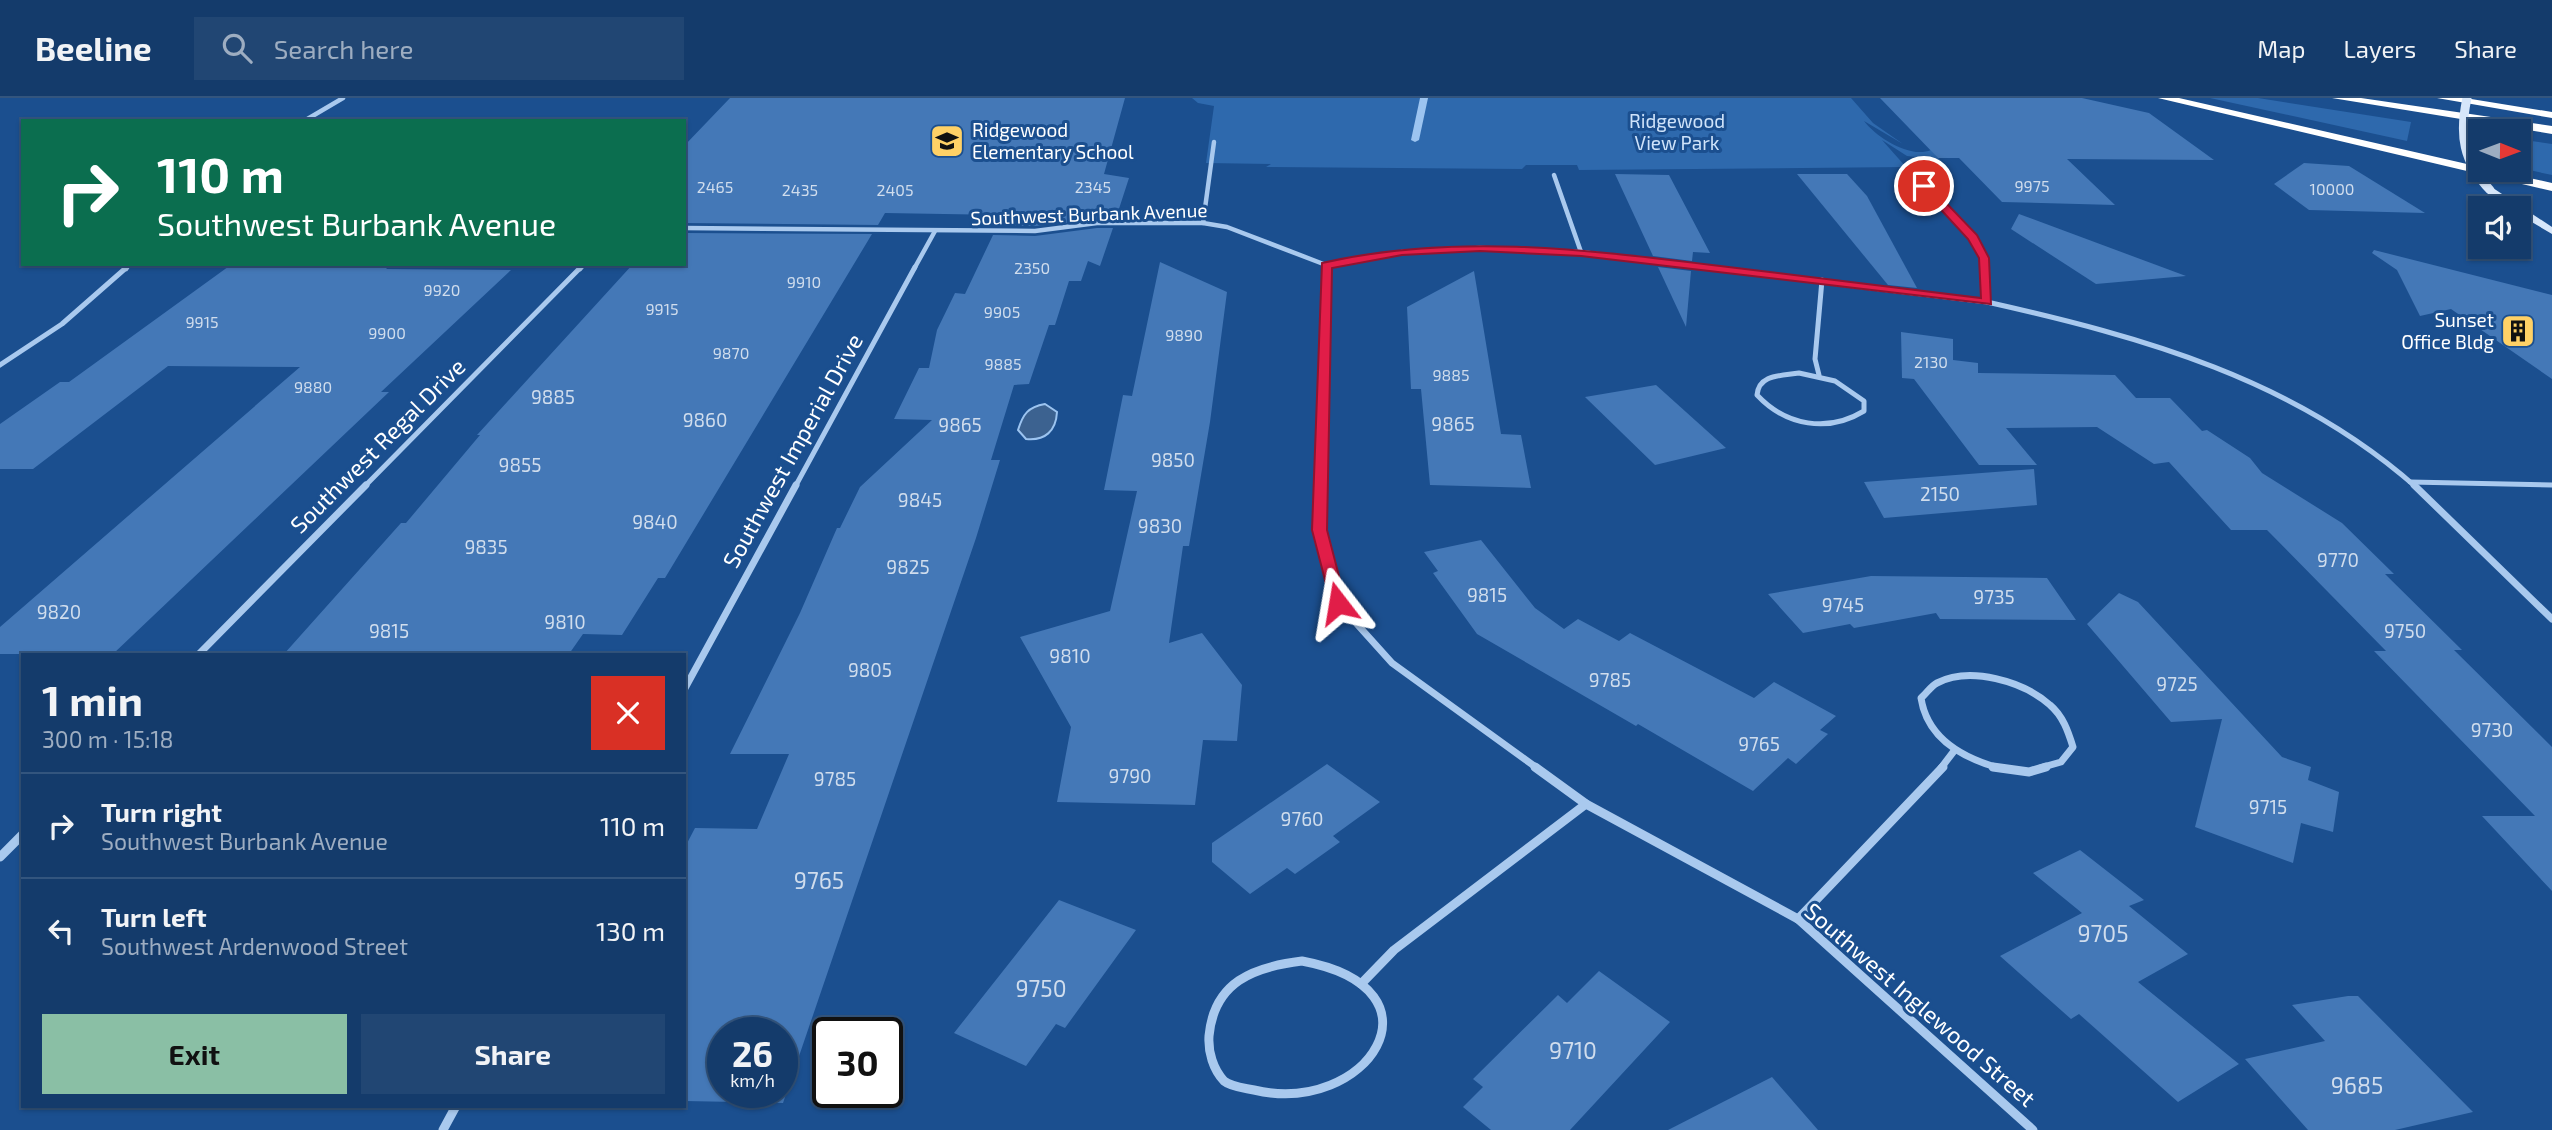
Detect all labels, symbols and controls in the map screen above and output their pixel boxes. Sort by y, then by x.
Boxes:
search box [194,17,684,80]
text: Beeline [35,28,152,68]
icon: search [218,29,256,67]
text: Search here [274,33,413,64]
text: Map [2257,34,2305,63]
text: Layers [2343,34,2416,63]
text: Share [2454,34,2517,63]
park label: Ridgewood View Park [1629,109,1725,154]
place label: Ridgewood Elementary School [972,118,1134,163]
north arrow [2468,119,2530,182]
map controls [2468,119,2531,259]
school or university icon: Ridgewood Elementary School [928,122,966,160]
text: 110 m [157,144,284,203]
icon: right [42,147,133,238]
pin [1894,156,1954,216]
icon: arrive [1905,167,1943,205]
house number: 9975 [2014,176,2050,195]
house number: 2465 [697,177,733,196]
house number: 2345 [1075,177,1111,196]
house number: 10000 [2310,179,2354,198]
house number: 2435 [782,180,818,199]
house number: 2405 [876,180,914,199]
button: sound [2468,196,2531,259]
street label: Southwest Burbank Avenue [970,198,1208,229]
text: Southwest Burbank Avenue [157,204,556,242]
house number: 2350 [1014,258,1050,277]
house number: 9910 [787,272,821,291]
house number: 9920 [424,280,460,299]
house number: 9915 [645,299,679,318]
house number: 9905 [984,302,1020,321]
place label: Sunset Office Bldg [2401,308,2494,353]
house number: 9915 [185,312,219,331]
building icon: Sunset Office Bldg [2499,312,2537,350]
house number: 9900 [368,323,406,342]
house number: 9890 [1165,325,1203,344]
street label: Southwest Imperial Drive [716,329,868,572]
house number: 9870 [713,343,749,362]
street label: Southwest Regal Drive [284,352,471,539]
house number: 2130 [1914,352,1948,371]
house number: 9885 [984,354,1022,373]
house number: 9885 [1432,365,1470,384]
house number: 9880 [294,377,332,396]
house number: 9885 [531,385,575,408]
house number: 9860 [683,408,727,431]
house number: 9865 [1431,412,1475,435]
house number: 9865 [938,413,982,436]
house number: 9850 [1151,448,1195,471]
house number: 9855 [499,453,541,476]
house number: 2150 [1920,482,1960,505]
house number: 9845 [898,488,942,511]
house number: 9840 [632,510,678,533]
house number: 9830 [1138,514,1182,537]
house number: 9835 [464,535,508,558]
house number: 9770 [2317,548,2359,571]
house number: 9825 [886,555,930,578]
position arrow [1301,566,1375,640]
house number: 9815 [1467,583,1507,606]
house number: 9735 [1973,585,2015,608]
house number: 9745 [1822,593,1864,616]
house number: 9820 [37,600,81,623]
house number: 9810 [544,610,586,633]
house number: 9815 [369,619,409,642]
house number: 9750 [2384,619,2426,642]
house number: 9810 [1049,644,1091,667]
house number: 9805 [848,658,892,681]
house number: 9785 [1589,668,1631,691]
house number: 9725 [2156,672,2198,695]
text: 1 min [42,674,143,724]
button: close [591,676,665,750]
house number: 9730 [2471,718,2513,741]
text: 300 m · 15:18 [42,725,174,753]
house number: 9765 [1738,732,1780,755]
house number: 9790 [1109,764,1151,787]
house number: 9785 [814,767,856,790]
house number: 9715 [2249,795,2287,818]
text: Turn right [101,796,222,827]
icon: right [42,807,80,845]
house number: 9760 [1281,807,1323,830]
text: 110 m [600,810,665,841]
text: Southwest Burbank Avenue [101,827,388,855]
house number: 9765 [794,866,844,894]
street label: Southwest Inglewood Street [1800,896,2042,1112]
text: Turn left [101,901,207,932]
icon: left [42,912,80,950]
text: 130 m [596,915,665,946]
house number: 9705 [2077,919,2129,947]
text: Southwest Ardenwood Street [101,932,408,960]
house number: 9750 [1015,974,1067,1002]
button: Exit [42,1014,347,1094]
button: Share [361,1014,665,1094]
speed limit sign: 30 [812,1017,903,1108]
text: 26 [732,1032,773,1074]
house number: 9710 [1549,1036,1597,1064]
text: km/h [730,1069,775,1091]
house number: 9685 [2331,1071,2383,1099]

